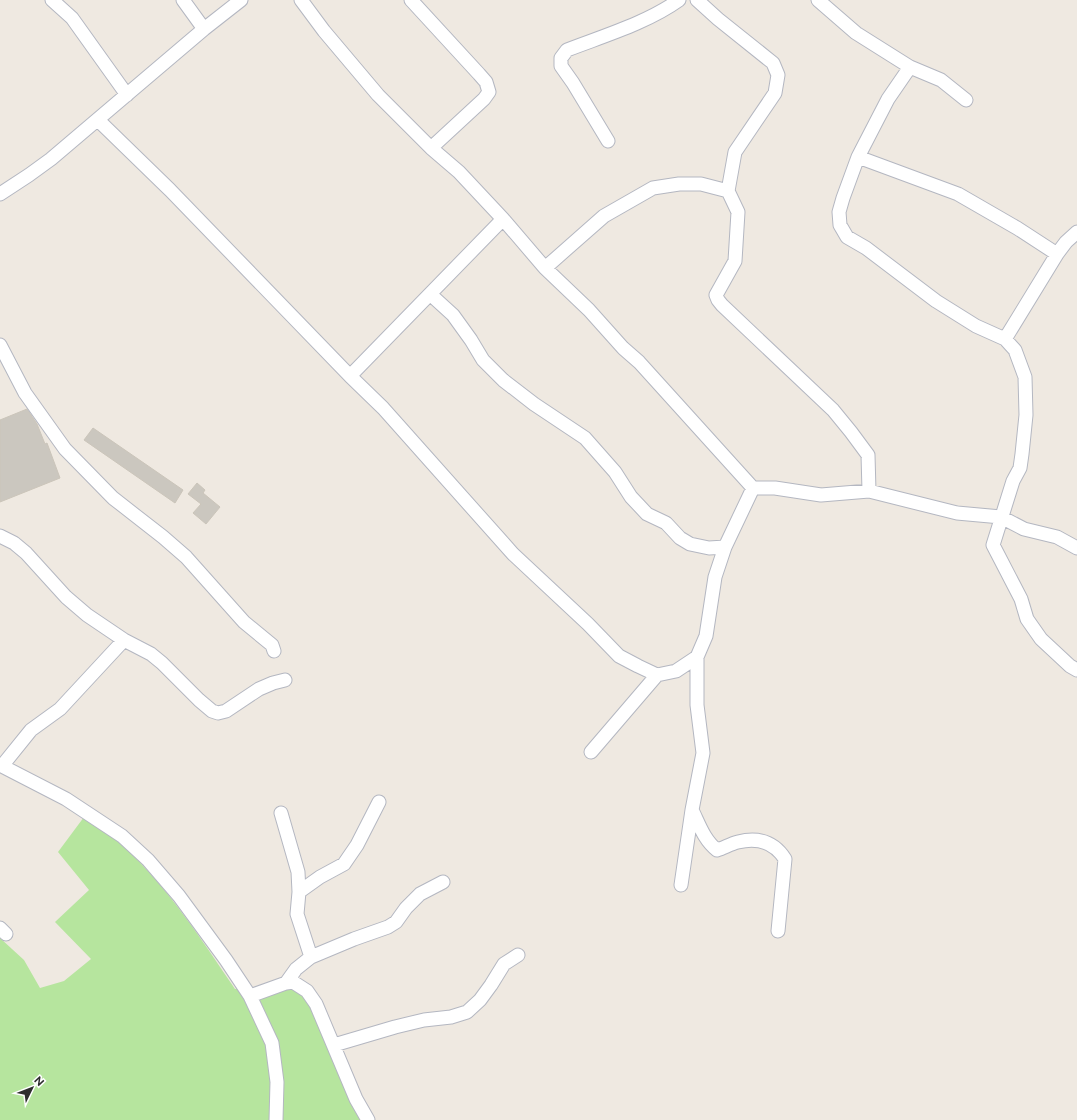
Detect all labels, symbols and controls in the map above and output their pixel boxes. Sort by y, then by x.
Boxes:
north arrow [12,1068,52,1108]
text: N [31,1074,47,1089]

